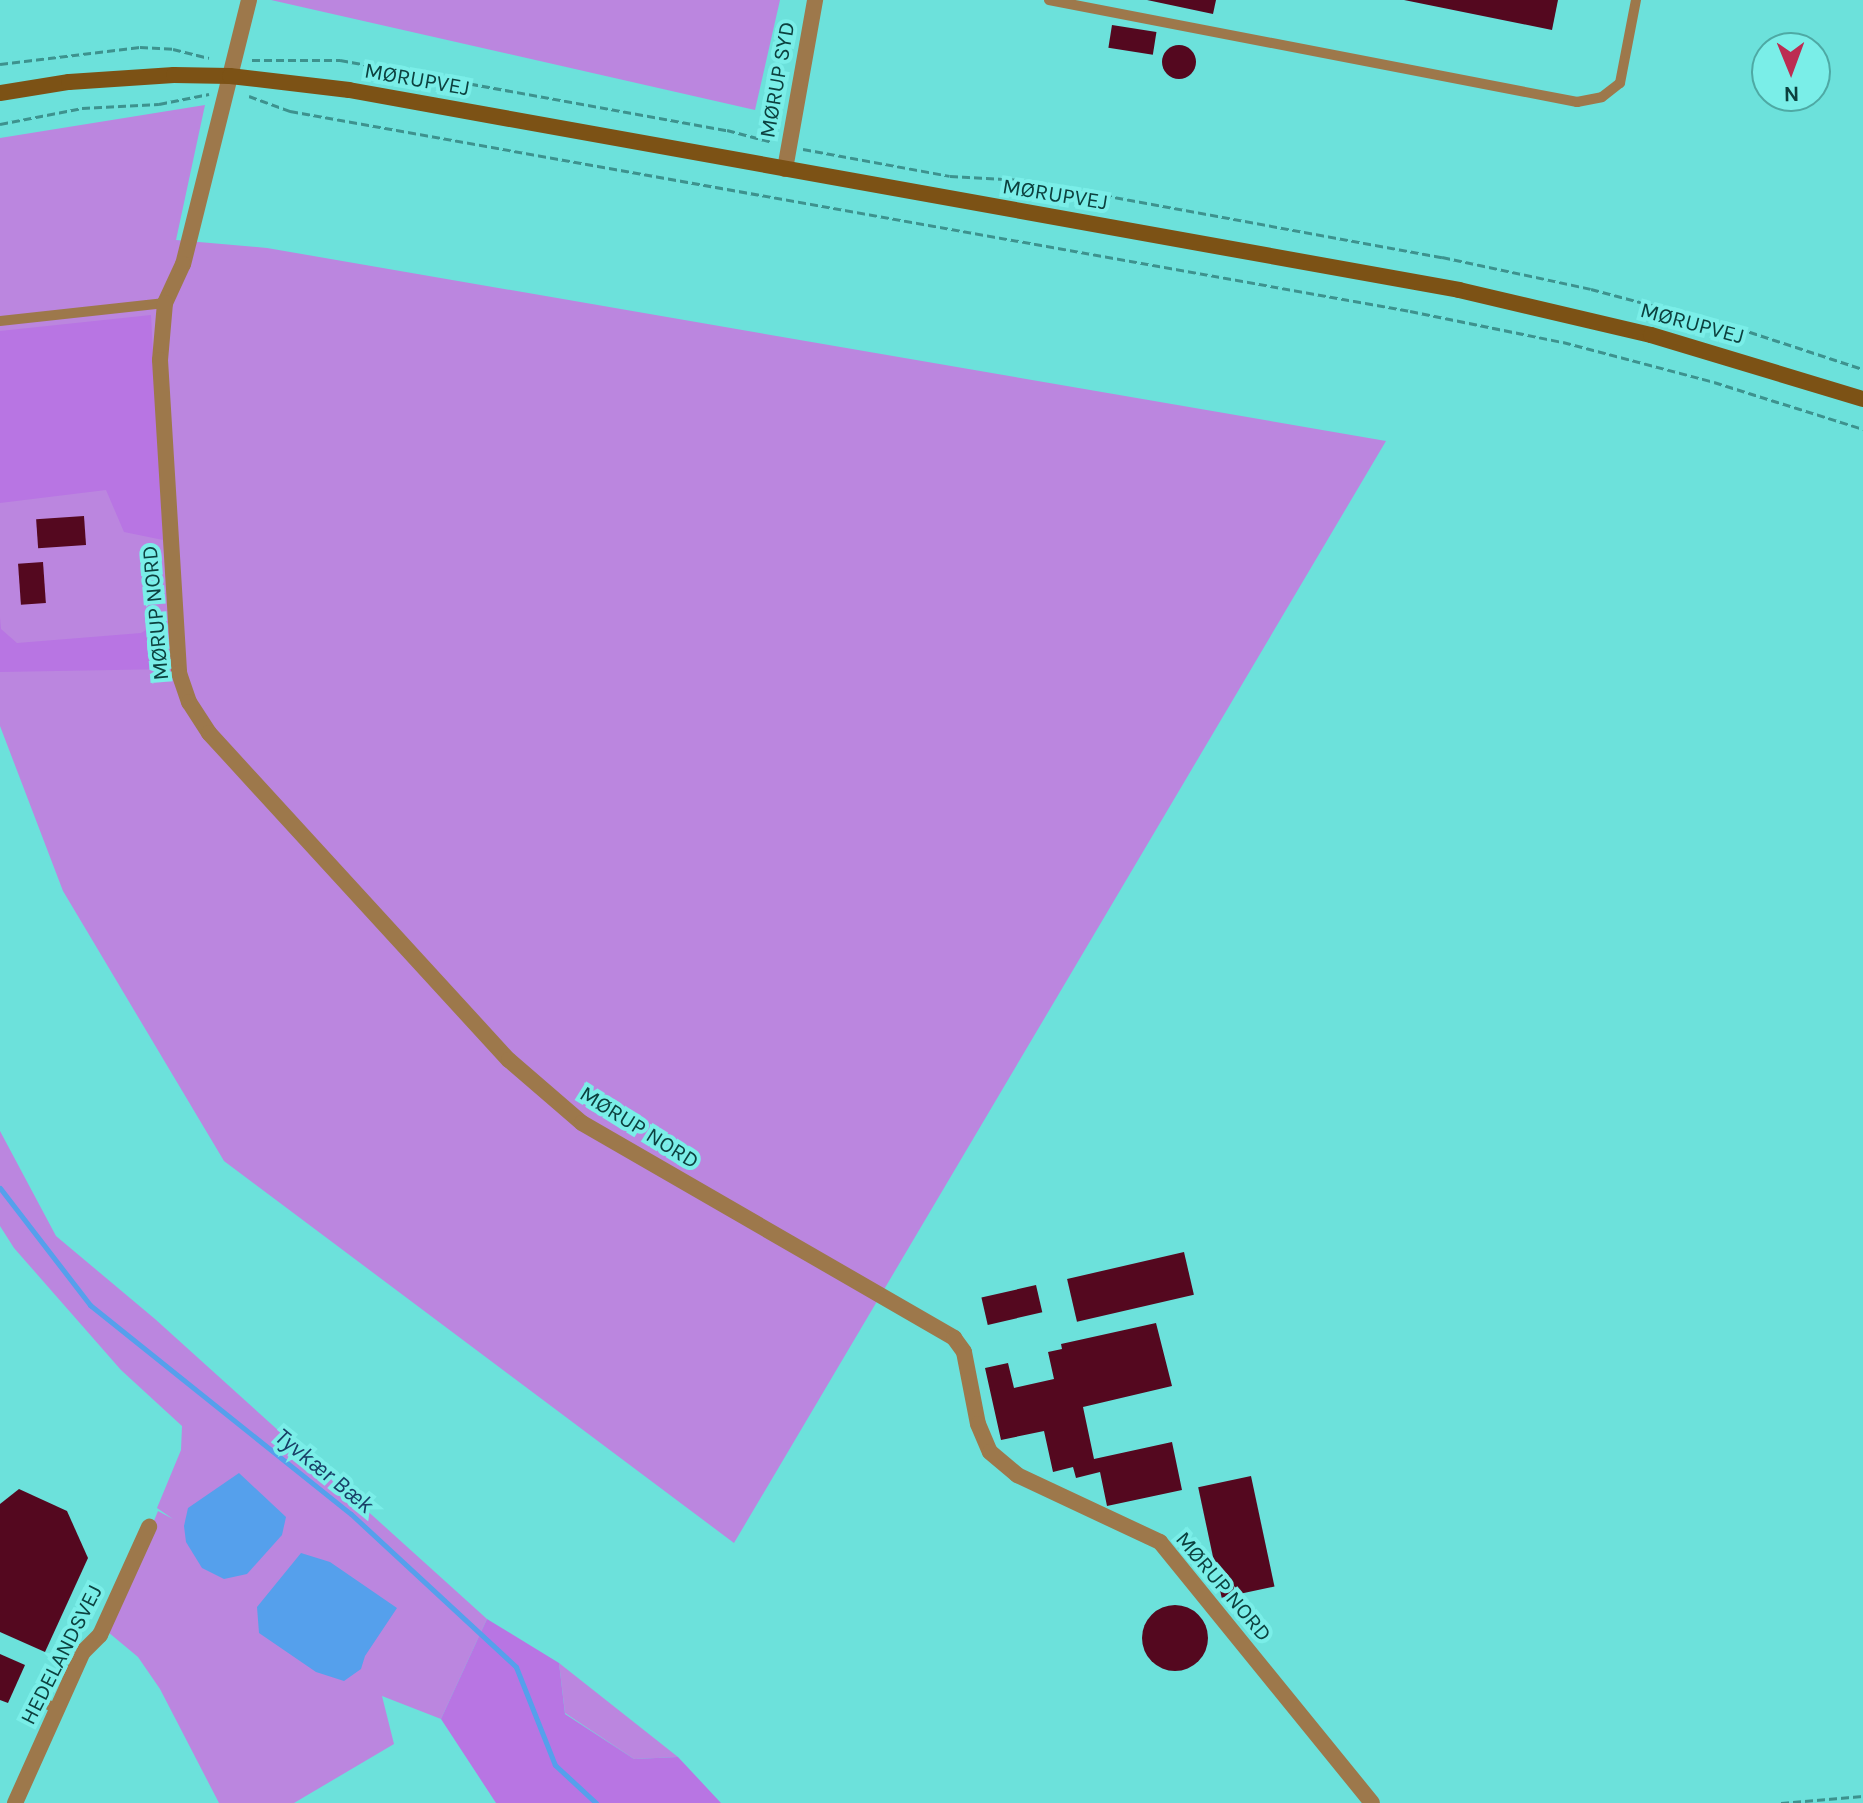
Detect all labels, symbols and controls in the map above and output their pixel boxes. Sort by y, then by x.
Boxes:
street label: MØRUP SYD [755,20,801,140]
north arrow [1751,32,1831,112]
street label: MØRUPVEJ [362,58,472,102]
text: N [1783,81,1800,107]
street label: MØRUPVEJ [1000,174,1110,216]
street label: MØRUPVEJ [1637,297,1747,351]
street label: MØRUP NORD [137,544,175,682]
street label: MØRUP NORD [575,1081,703,1175]
water label: Tyvkær Bæk [269,1422,379,1520]
street label: MØRUP NORD [1169,1527,1277,1647]
street label: HEDELANDSVEJ [15,1581,109,1729]

